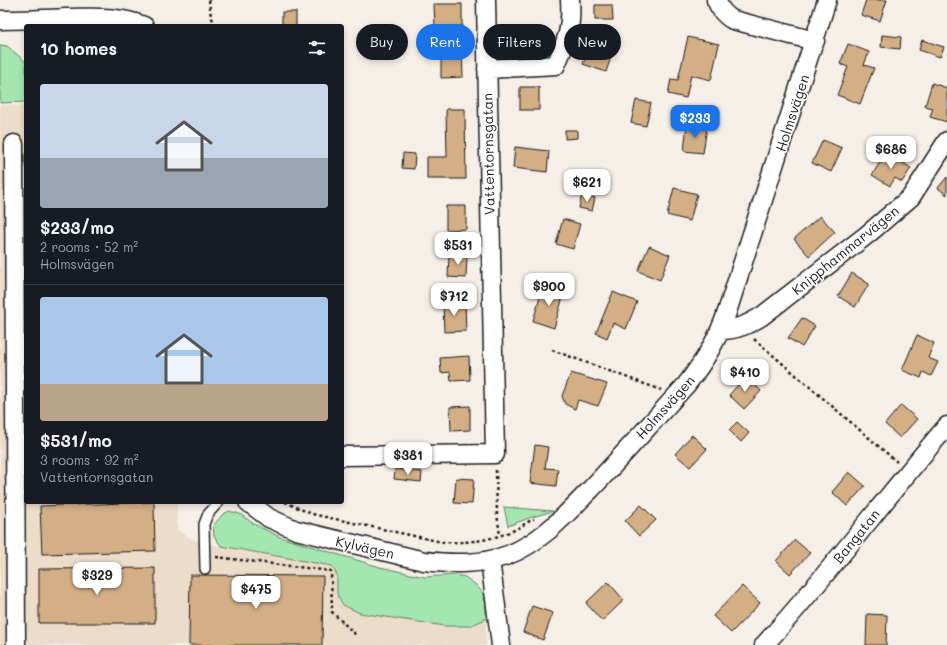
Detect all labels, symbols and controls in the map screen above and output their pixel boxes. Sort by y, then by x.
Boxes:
chip: Buy [356,24,408,60]
chip: Rent [416,24,475,60]
chip: Filters [483,24,556,60]
chip: New [564,24,621,60]
text: 10 homes [40,37,117,59]
icon: filters [306,37,328,59]
street label: Holmsvägen [771,72,813,154]
street label: Vattentornsgatan [477,93,499,215]
pin: $233 [671,105,719,139]
text: $233 [680,109,710,126]
icon: home [148,110,220,182]
pin: $686 [867,136,915,170]
text: $686 [875,140,907,157]
pin: $621 [563,169,611,203]
text: $621 [573,173,601,190]
street label: Knipphammarvägen [787,201,903,299]
text: $233/mo [40,216,114,238]
pin: $531 [434,232,482,266]
text: $531 [443,236,473,253]
text: 2 rooms · 52 m² [40,238,138,255]
text: Holmsvägen [40,255,114,272]
pin: $900 [525,273,573,307]
text: $900 [533,277,565,294]
pin: $712 [430,283,478,317]
text: $712 [440,287,468,304]
icon: home [148,323,220,395]
pin: $410 [721,359,769,393]
text: $410 [730,363,760,380]
street label: Holmsvägen [631,371,699,443]
text: $531/mo [40,429,112,451]
pin: $381 [384,442,432,476]
text: $381 [393,446,423,463]
text: 3 rooms · 92 m² [40,451,139,468]
text: Vattentornsgatan [40,468,153,485]
street label: Bangatan [828,505,884,567]
street label: Kylvägen [334,531,396,563]
pin: $329 [73,562,121,596]
text: $329 [82,566,112,583]
pin: $475 [232,576,280,610]
text: $475 [240,580,272,597]

